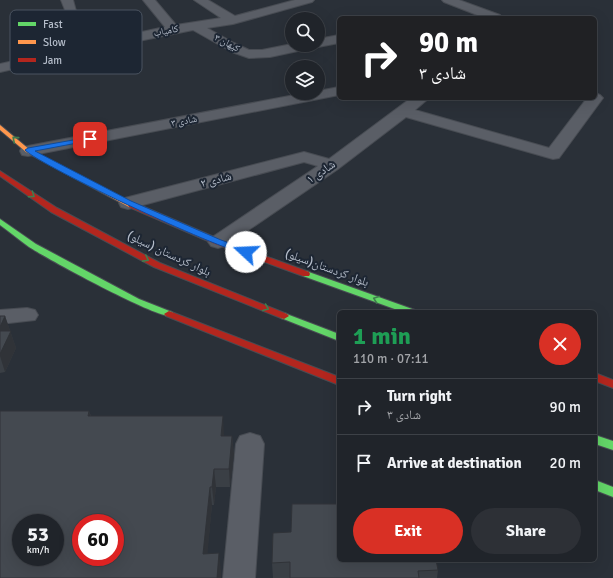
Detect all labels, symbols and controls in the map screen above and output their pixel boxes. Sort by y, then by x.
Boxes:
legend [10,10,142,74]
map controls [285,12,325,100]
button: search [285,12,325,52]
text: Fast [43,18,63,31]
street label: کامیاب [153,23,179,39]
text: 90 m [419,26,478,60]
street label: کیهان ۳ [212,31,242,55]
icon: right [353,32,405,84]
text: Slow [43,36,66,49]
text: Jam [43,54,62,67]
button: layers [285,60,325,100]
text: شادی ۳ [419,62,466,84]
street label: شادی ۳ [170,113,198,129]
pin [73,122,107,156]
icon: arrive [79,128,101,150]
one-way arrow [12,137,19,144]
street label: شادی ۱ [304,157,338,187]
street label: شادی ۲ [199,169,233,191]
one-way arrow [28,190,35,198]
street label: بلوار کردستان (سیلو) [125,228,213,280]
position arrow [225,231,267,273]
street label: بلوار کردستان(سیلو) [283,246,371,290]
one-way arrow [141,254,149,261]
one-way arrow [372,295,379,303]
one-way arrow [262,304,269,312]
text: 1 min [353,321,411,351]
button: close [539,323,581,365]
text: 110 m · 07:11 [353,351,429,367]
text: Turn right [387,387,452,405]
icon: right [353,396,375,418]
text: 90 m [550,398,581,416]
text: شادی ۳ [387,407,421,423]
icon: arrive [353,452,375,474]
text: Arrive at destination [387,454,522,472]
text: 20 m [550,454,581,472]
button: Exit [353,508,463,554]
button: Share [471,508,581,554]
speed limit sign: 60 [72,514,124,566]
text: 53 [27,522,49,547]
text: km/h [27,544,49,556]

